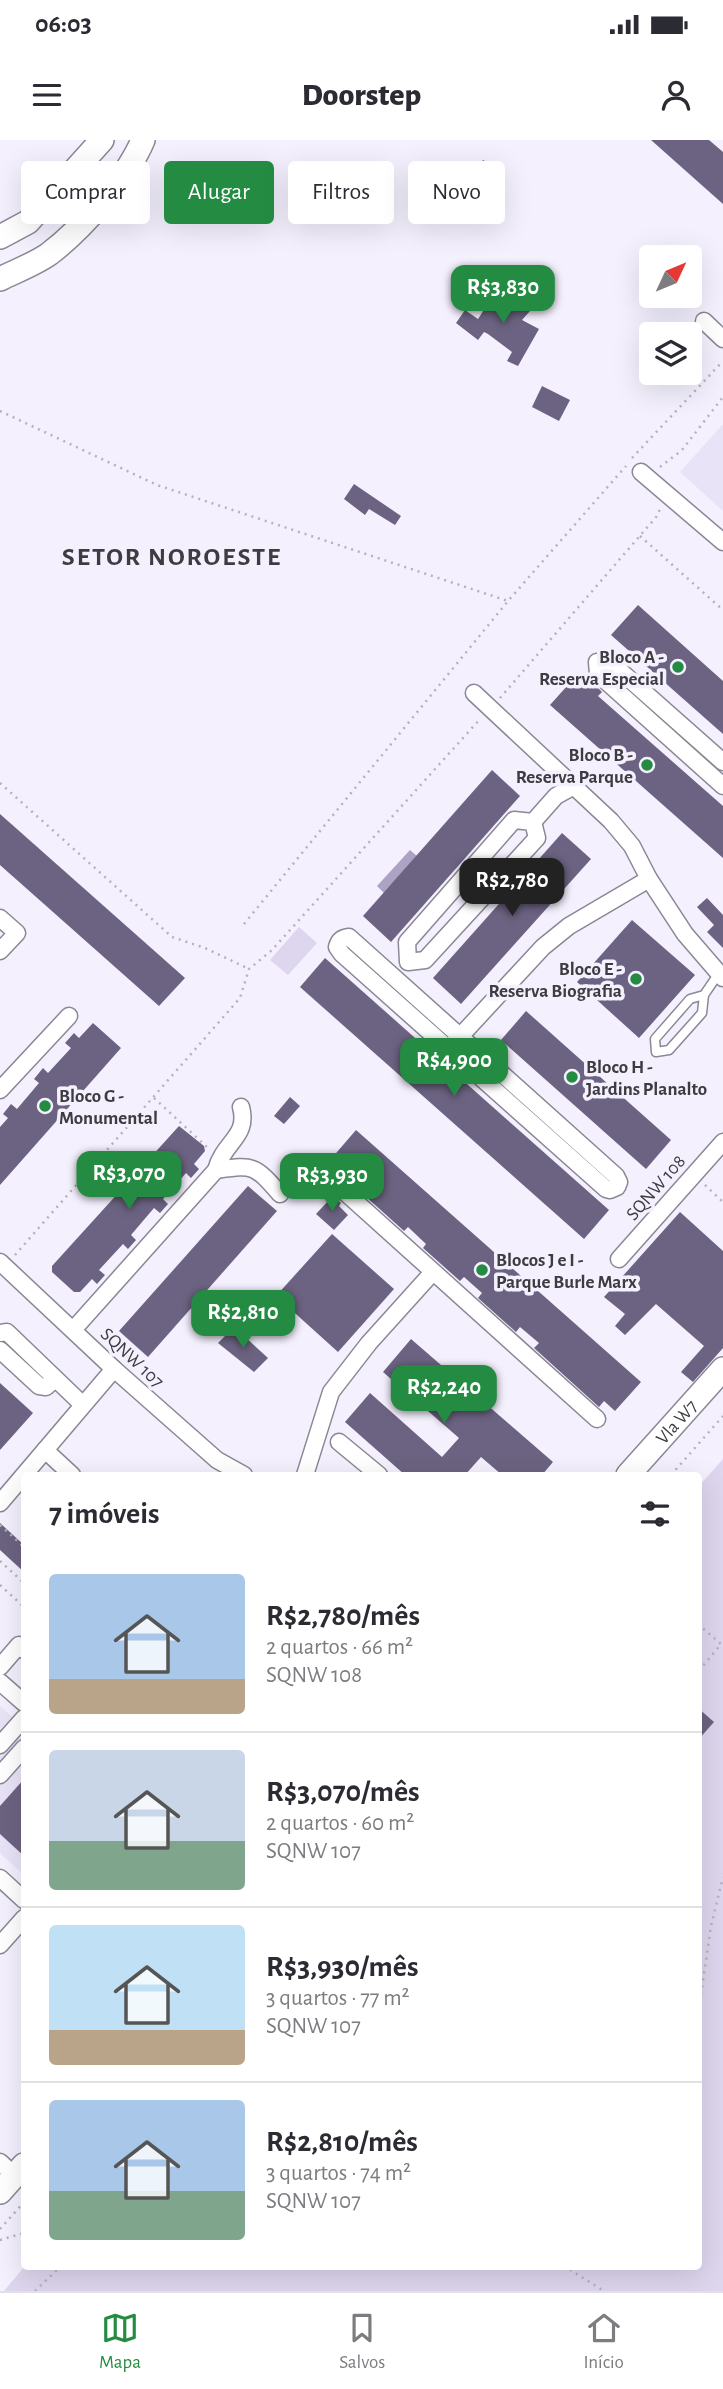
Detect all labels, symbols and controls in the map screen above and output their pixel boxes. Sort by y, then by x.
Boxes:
text: 06:03 [35,11,92,37]
icon: menu [28,76,66,114]
icon: person [657,76,695,114]
text: Doorstep [302,79,421,111]
chip: Comprar [21,161,150,224]
chip: Alugar [164,161,274,224]
chip: Filtros [288,161,394,224]
chip: Novo [408,161,505,224]
north arrow [639,245,702,308]
map controls [639,245,702,385]
pin: R$3,830 [438,265,568,325]
text: R$3,830 [467,276,539,299]
button: layers [639,322,702,385]
district label: SETOR NOROESTE [62,544,282,570]
place label: Bloco A - Reserva Especial [539,648,664,689]
marker: Bloco A - Reserva Especial [670,659,686,675]
place label: Bloco B - Reserva Parque [516,746,633,787]
marker: Bloco B - Reserva Parque [639,757,655,773]
pin: R$2,780 [447,858,577,918]
text: R$2,780 [475,869,549,892]
place label: Bloco E - Reserva Biografia [488,960,622,1001]
marker: Bloco E - Reserva Biografia [628,971,644,987]
pin: R$4,900 [389,1038,519,1098]
text: R$4,900 [416,1049,492,1072]
place label: Bloco H - Jardins Planalto [586,1058,707,1099]
marker: Bloco H - Jardins Planalto [564,1069,580,1085]
place label: Bloco G - Monumental [59,1087,158,1128]
marker: Bloco G - Monumental [37,1098,53,1114]
pin: R$3,070 [64,1152,194,1211]
street label: SQNW 108 [623,1152,689,1224]
pin: R$3,930 [267,1154,397,1213]
text: R$3,070 [92,1162,166,1185]
text: R$3,930 [296,1164,368,1187]
place label: Blocos J e I - Parque Burle Marx [496,1251,637,1292]
marker: Blocos J e I - Parque Burle Marx [474,1262,490,1278]
pin: R$2,810 [178,1290,308,1350]
text: R$2,810 [207,1301,279,1324]
street label: SQNW 107 [97,1324,167,1392]
pin: R$2,240 [379,1366,509,1425]
text: R$2,240 [407,1376,481,1399]
street label: Vla W7 [653,1397,702,1448]
icon: filters [636,1495,674,1533]
text: 7 imóveis [49,1499,160,1529]
text: R$2,780/mês [266,1601,420,1631]
icon: home [105,1602,189,1686]
text: 2 quartos · 66 m² [266,1636,413,1659]
text: SQNW 108 [266,1664,362,1687]
text: R$3,070/mês [266,1777,420,1807]
icon: home [105,1778,189,1862]
text: 2 quartos · 60 m² [266,1812,414,1835]
text: SQNW 107 [266,1840,361,1863]
text: R$3,930/mês [266,1952,418,1982]
icon: home [105,1953,189,2037]
text: 3 quartos · 77 m² [266,1987,410,2010]
text: SQNW 107 [266,2015,361,2038]
text: R$2,810/mês [266,2127,418,2157]
icon: home [105,2128,189,2212]
text: 3 quartos · 74 m² [266,2162,411,2185]
text: SQNW 107 [266,2190,361,2213]
tab: Mapa [99,2309,141,2374]
tab: Salvos [339,2309,385,2374]
tab: Início [583,2309,624,2374]

